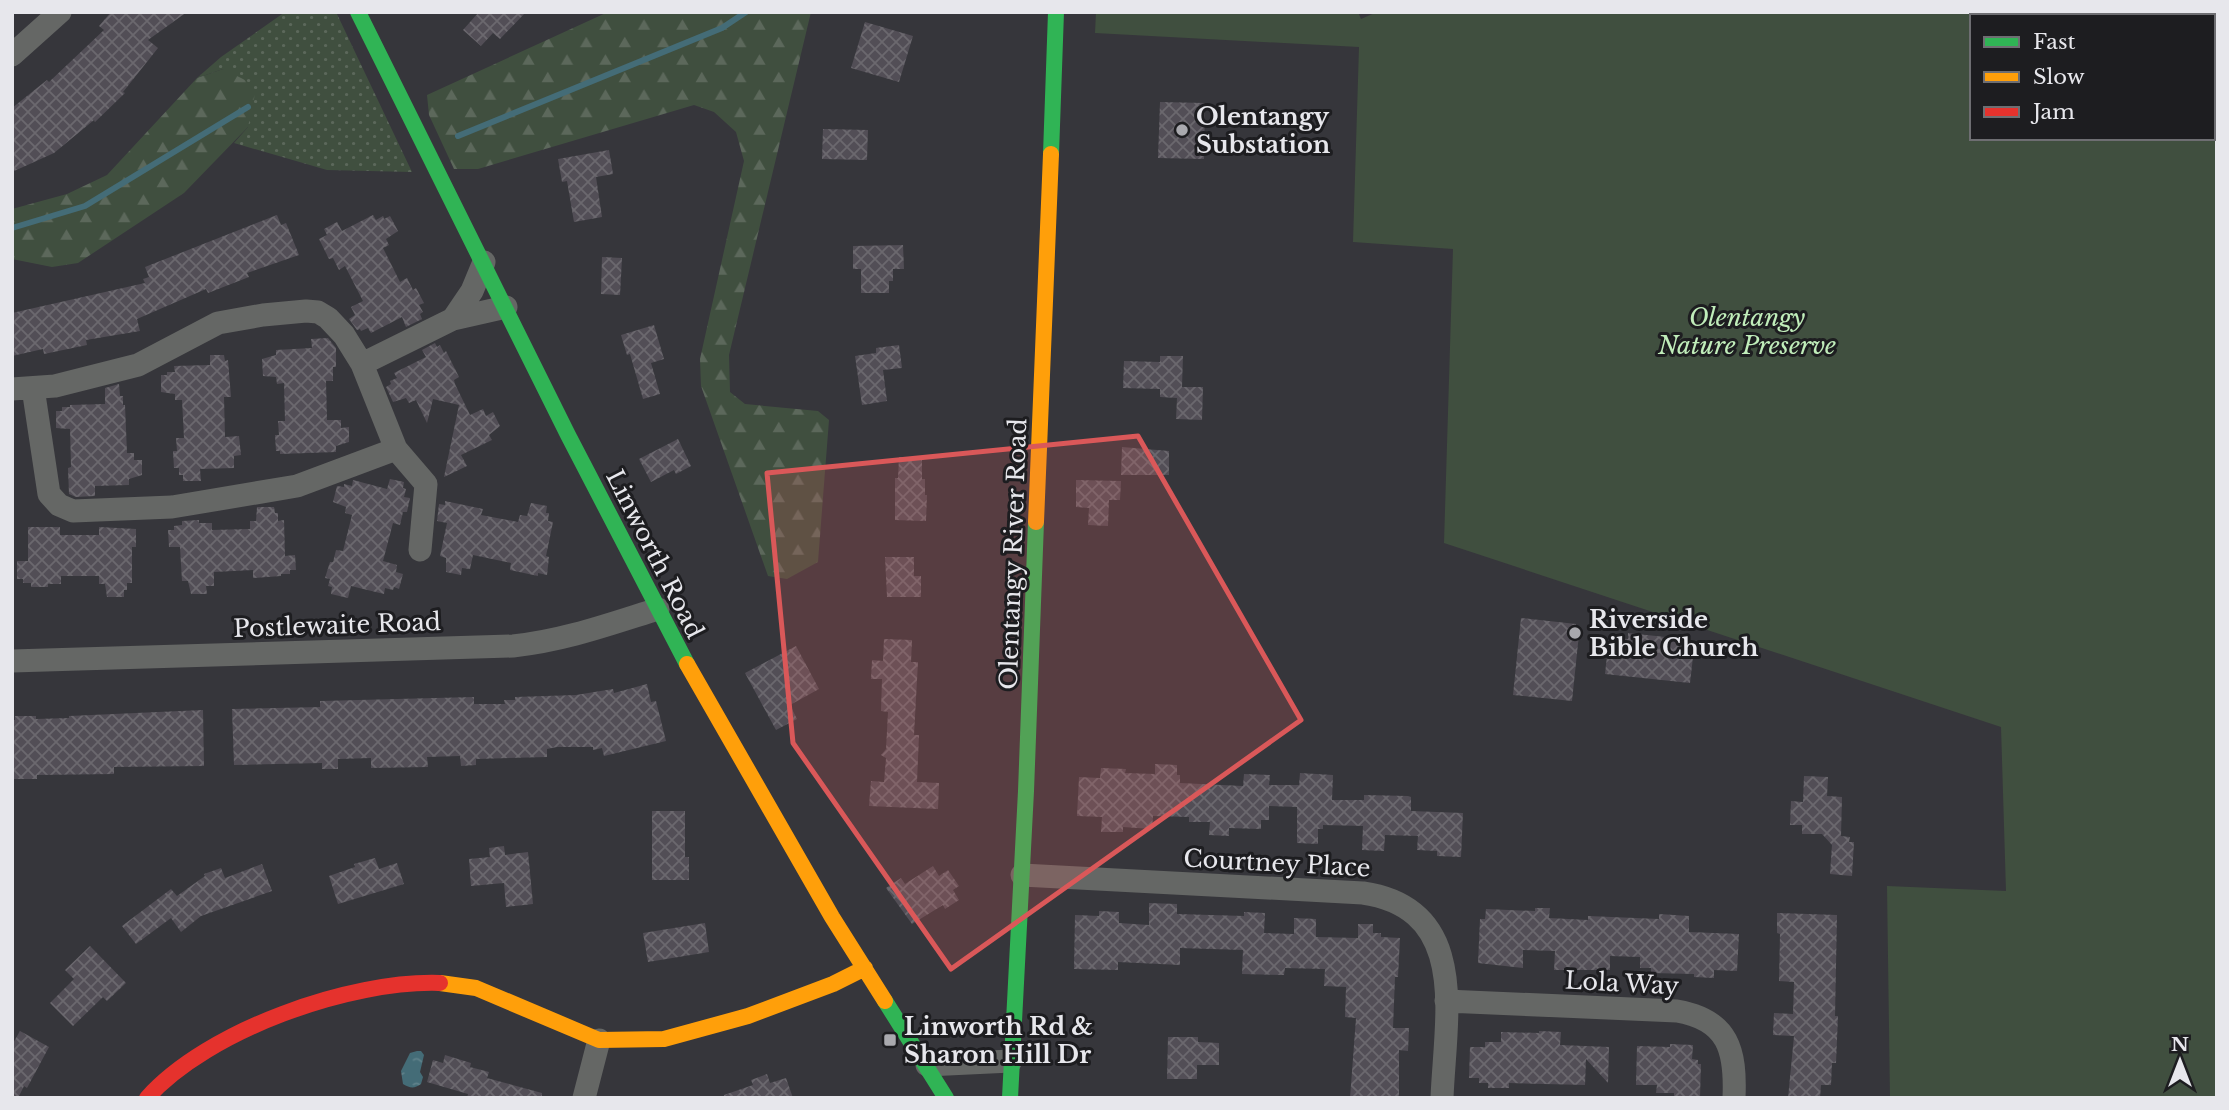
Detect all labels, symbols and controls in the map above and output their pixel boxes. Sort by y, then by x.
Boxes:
legend [1970,14,2215,140]
text: Fast [2033,29,2075,55]
text: Slow [2033,64,2085,90]
text: Jam [2030,99,2075,125]
place label: Olentangy Substation [1196,102,1331,159]
marker: Olentangy Substation [1174,122,1190,138]
park label: Olentangy Nature Preserve [1657,303,1836,360]
street label: Olentangy River Road [994,418,1032,690]
street label: Linworth Road [600,465,710,643]
place label: Riverside Bible Church [1589,605,1758,662]
street label: Postlewaite Road [233,607,441,643]
marker: Riverside Bible Church [1567,625,1583,641]
street label: Courtney Place [1183,844,1371,882]
street label: Lola Way [1564,966,1680,1001]
place label: Linworth Rd & Sharon Hill Dr [904,1012,1093,1069]
north arrow [2145,1026,2215,1096]
marker: Linworth Rd & Sharon Hill Dr [882,1032,898,1048]
text: N [2171,1033,2189,1056]

